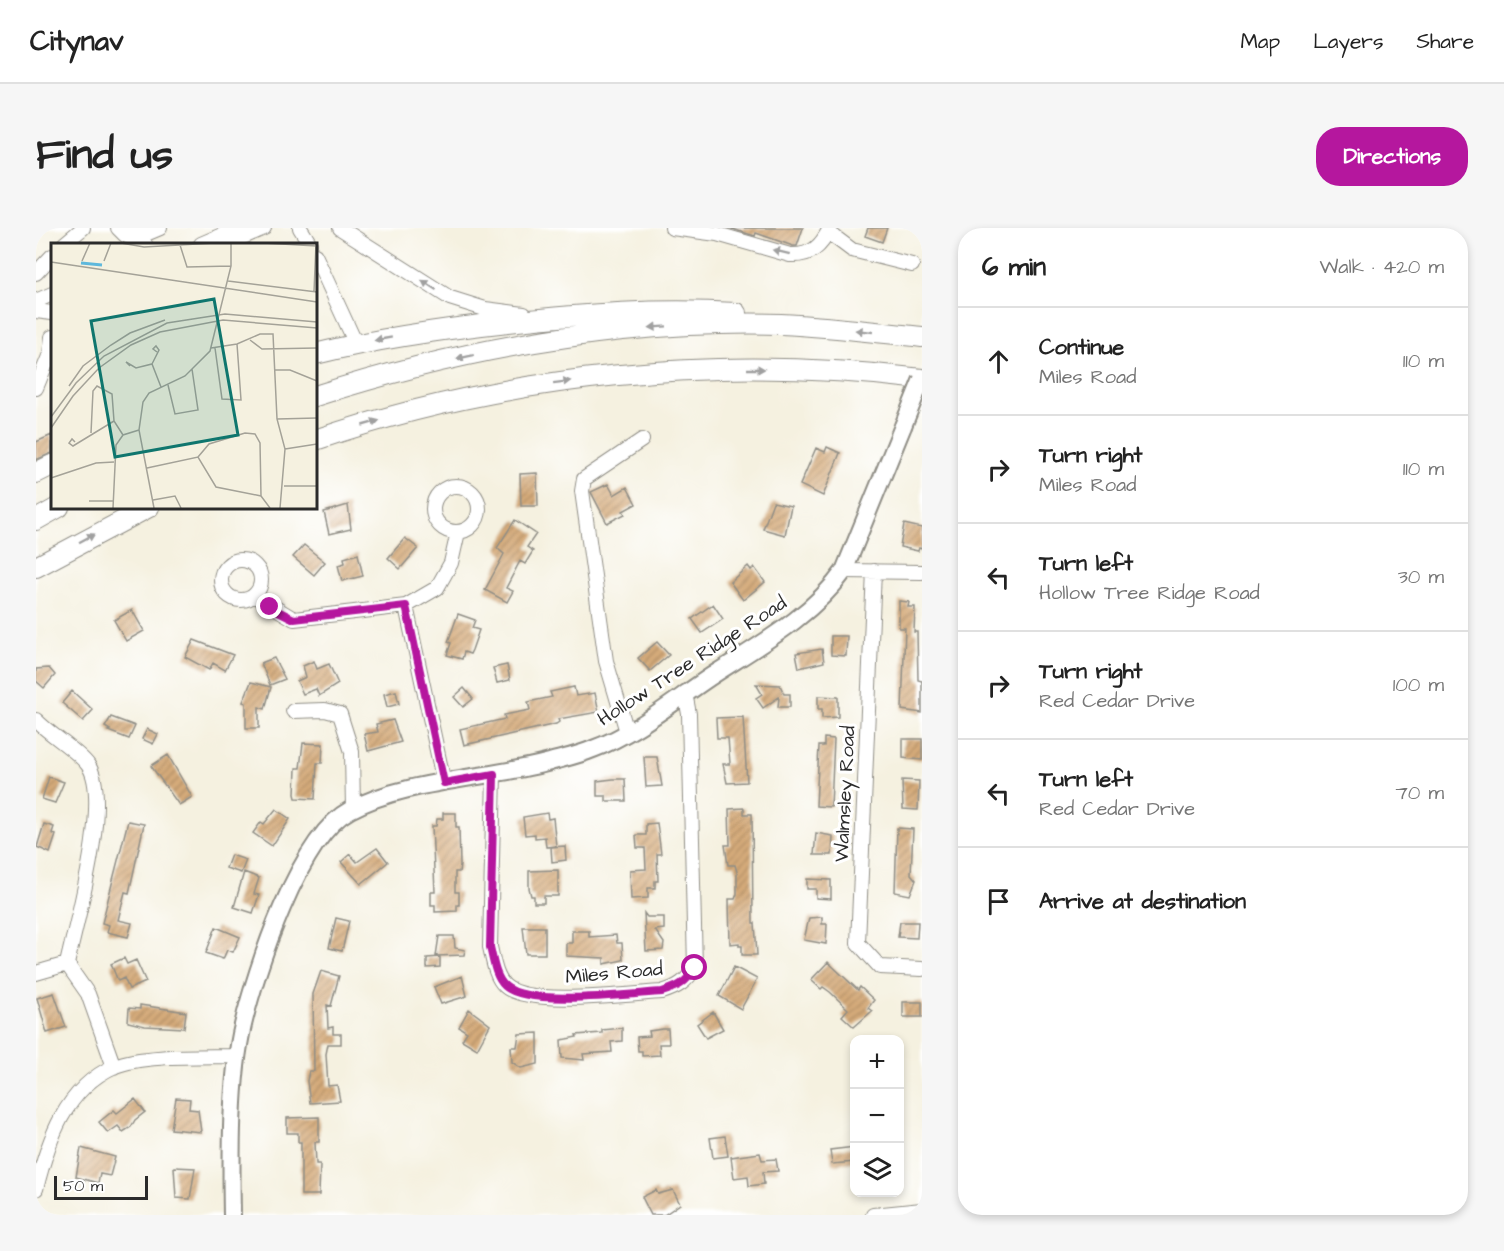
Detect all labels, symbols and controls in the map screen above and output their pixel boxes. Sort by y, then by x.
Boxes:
text: Citynav [30,22,124,61]
text: Map [1240,27,1280,56]
text: Layers [1313,27,1383,56]
text: Share [1416,27,1474,56]
text: Find us [36,127,173,185]
button: Directions [1316,127,1468,186]
inset map [51,243,316,508]
one-way arrow [772,247,790,257]
text: 6 min [982,249,1046,285]
text: Walk · 420 m [1320,253,1444,281]
one-way arrow [421,280,437,291]
one-way arrow [648,322,667,332]
one-way arrow [854,326,873,336]
text: Continue [1039,332,1124,363]
one-way arrow [373,335,392,344]
icon: ahead [982,345,1015,378]
text: 110 m [1403,347,1444,375]
one-way arrow [455,353,474,362]
text: Miles Road [1039,363,1137,391]
one-way arrow [746,364,765,374]
one-way arrow [552,378,571,387]
one-way arrow [362,417,380,427]
text: Turn right [1039,440,1142,471]
icon: right [982,453,1015,486]
text: 110 m [1403,455,1444,483]
text: Miles Road [1039,471,1137,499]
one-way arrow [78,533,95,543]
text: Turn left [1039,548,1133,579]
icon: left [982,561,1015,594]
text: 30 m [1398,563,1444,591]
text: Hollow Tree Ridge Road [1039,579,1260,607]
street label: Hollow Tree Ridge Road [592,589,793,734]
route end [256,593,282,619]
text: Turn right [1039,656,1142,687]
icon: right [982,669,1015,702]
text: 100 m [1393,671,1444,699]
text: Red Cedar Drive [1039,687,1195,715]
street label: Walmsley Road [827,725,864,863]
text: Turn left [1039,764,1133,795]
icon: left [982,777,1015,810]
text: 70 m [1396,779,1444,807]
text: Red Cedar Drive [1039,795,1195,823]
icon: arrive [982,885,1015,918]
text: Arrive at destination [1039,886,1246,917]
route start [681,954,707,980]
street label: Miles Road [564,955,664,991]
map controls [850,1035,904,1197]
button: + [850,1035,904,1089]
button: − [850,1089,904,1143]
button: layers [850,1143,904,1197]
scale bar [54,1173,148,1200]
text: 50 m [63,1175,103,1197]

